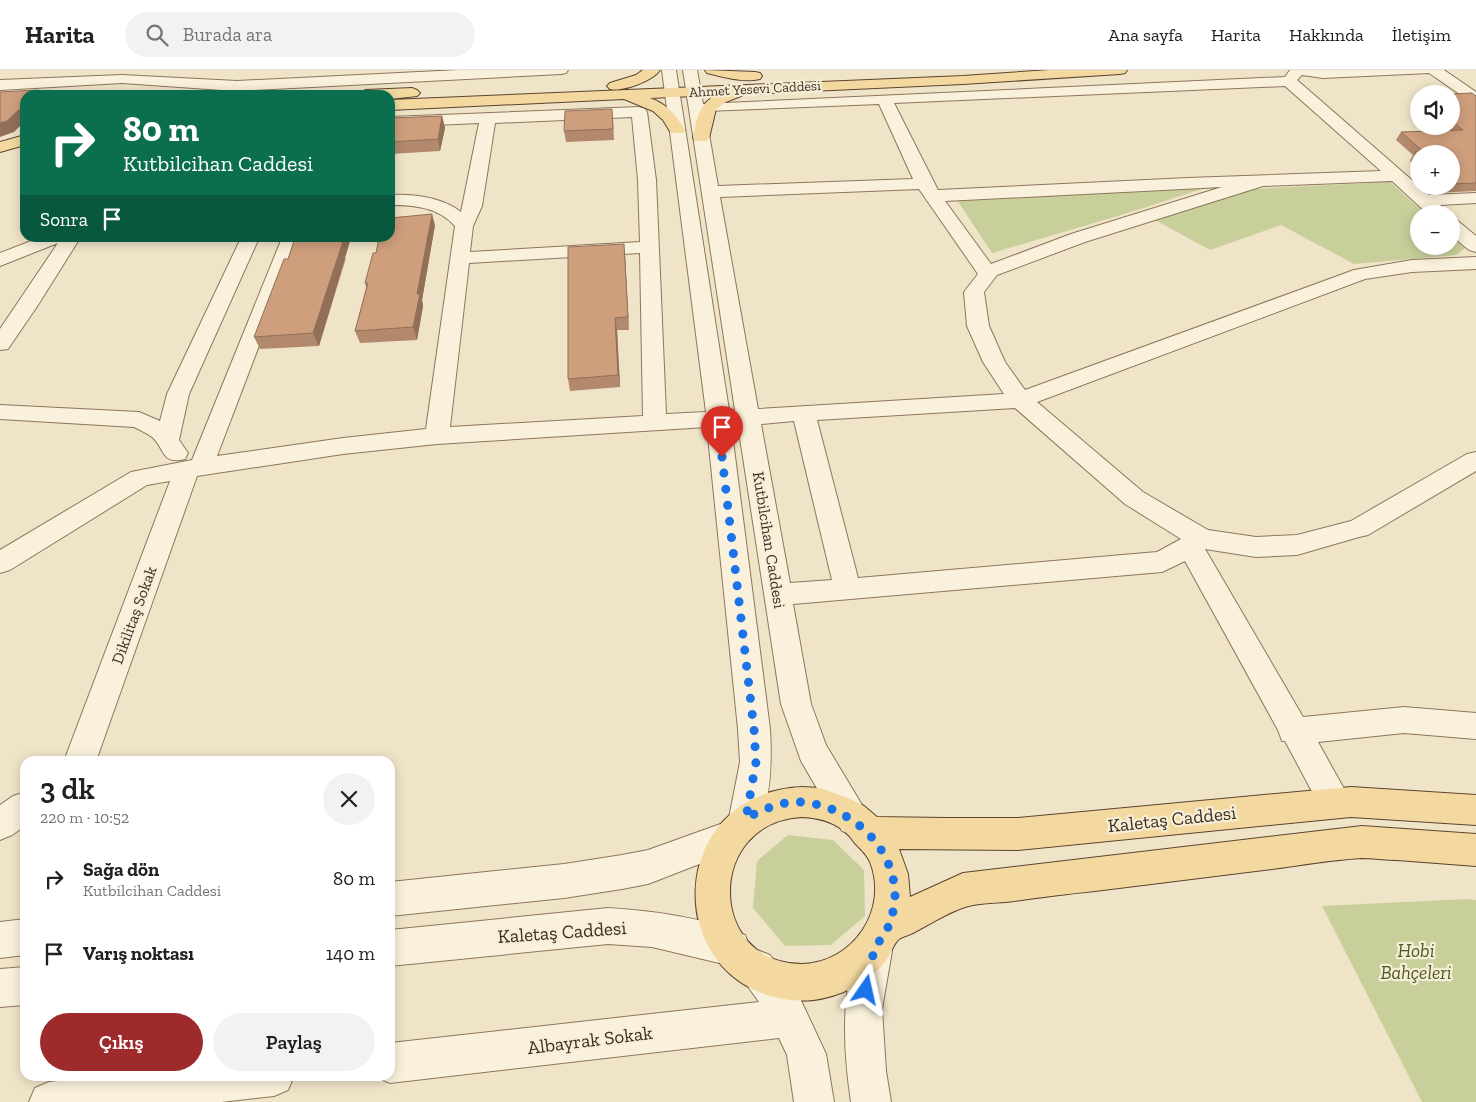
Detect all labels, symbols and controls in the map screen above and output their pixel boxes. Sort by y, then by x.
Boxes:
search box [125,12,475,57]
text: Harita [25,20,95,49]
icon: search [143,21,171,49]
text: Burada ara [183,23,272,46]
text: Ana sayfa [1108,24,1183,46]
text: Harita [1211,24,1261,46]
text: Hakkında [1289,24,1364,46]
text: İletişim [1392,24,1451,46]
street label: Ahmet Yesevi Caddesi [689,77,821,101]
map controls [1410,85,1460,255]
button: sound [1410,85,1460,135]
text: 80 m [123,108,199,150]
icon: right [40,110,105,175]
button: + [1410,145,1460,195]
text: Kutbilcihan Caddesi [123,150,313,177]
icon: arrive [98,205,126,233]
button: − [1410,205,1460,255]
text: Sonra [40,208,88,231]
pin [701,406,743,457]
icon: arrive [708,413,736,441]
street label: Kutbilcihan Caddesi [749,470,789,610]
street label: Dikilitaş Sokak [108,563,161,667]
text: 3 dk [40,771,95,807]
button: close [323,773,375,825]
street label: Kaletaş Caddesi [1107,801,1237,837]
text: 220 m · 10:52 [40,808,129,827]
text: Sağa dön [83,858,159,881]
icon: right [40,865,68,893]
text: 80 m [333,867,375,890]
text: Kutbilcihan Caddesi [83,881,221,900]
street label: Kaletaş Caddesi [497,916,627,948]
park label: Hobi Bahçeleri [1380,939,1452,984]
icon: arrive [40,940,68,968]
text: Varış noktası [83,942,194,965]
text: 140 m [326,942,375,965]
position arrow [839,963,891,1015]
button: Çıkış [40,1013,203,1071]
button: Paylaş [213,1013,375,1071]
street label: Albayrak Sokak [526,1021,654,1059]

